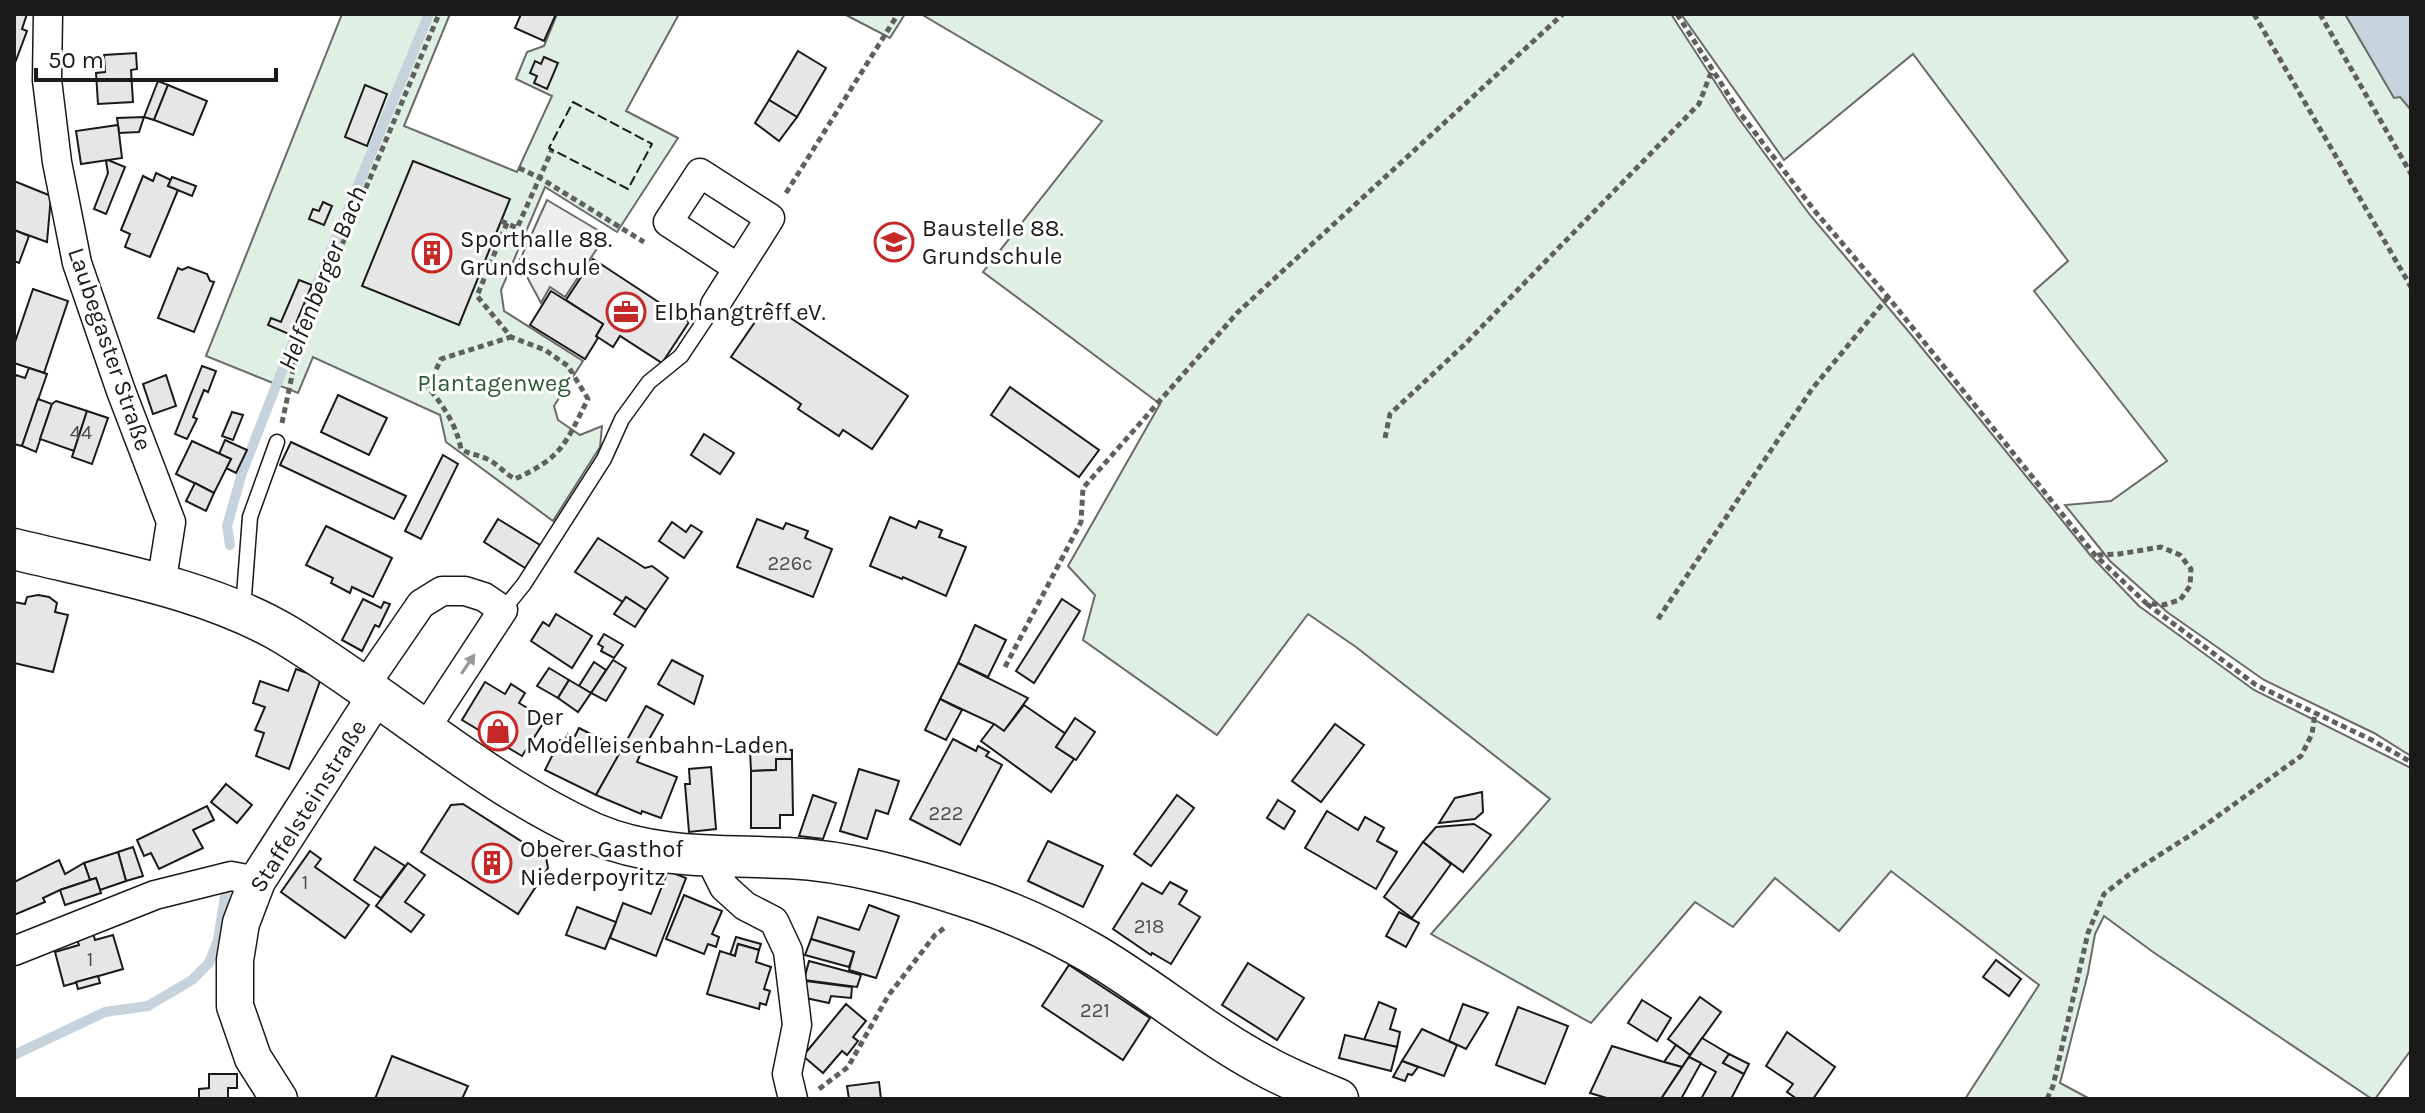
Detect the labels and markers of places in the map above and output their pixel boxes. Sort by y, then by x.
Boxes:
place label: Baustelle 88. Grundschule [922,214,1064,270]
school or university icon: Baustelle 88. Grundschule [873,221,915,263]
place label: Sporthalle 88. Grundschule [460,225,612,281]
building icon: Sporthalle 88. Grundschule [411,232,453,274]
office icon: Elbhangtreff eV. [605,291,647,333]
place label: Elbhangtreff eV. [654,298,826,326]
place label: Der Modelleisenbahn-Laden [526,703,789,759]
shop icon: Der Modelleisenbahn-Laden [477,710,519,752]
place label: Oberer Gasthof Niederpoyritz [520,835,684,891]
building icon: Oberer Gasthof Niederpoyritz [471,842,513,884]

